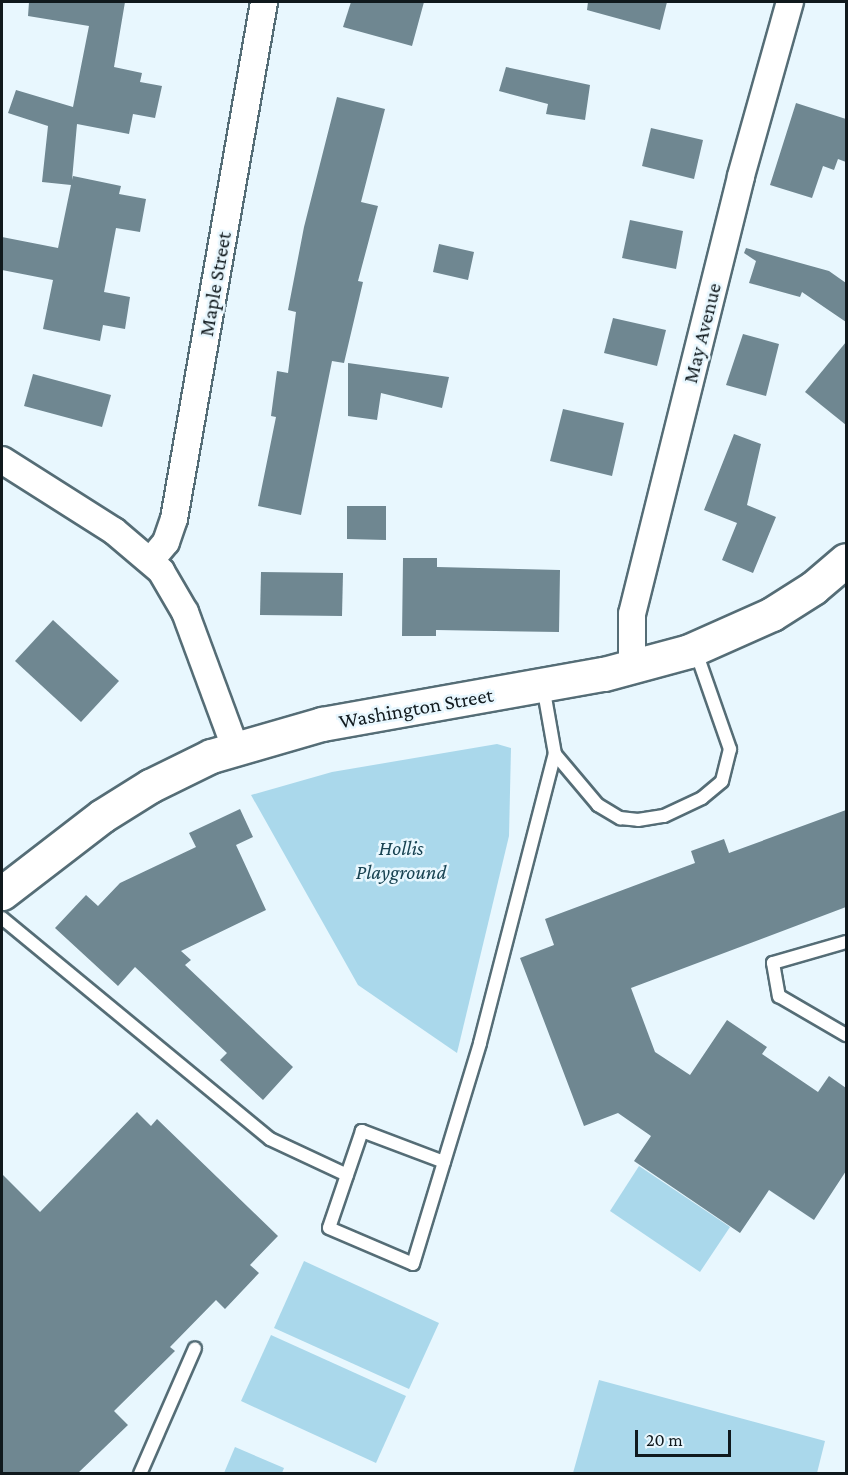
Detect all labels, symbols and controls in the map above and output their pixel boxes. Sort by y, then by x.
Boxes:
street label: Maple Street [193,230,237,338]
street label: May Avenue [677,280,727,386]
street label: Washington Street [337,682,495,734]
park label: Hollis Playground [356,835,446,885]
scale bar [638,1418,734,1456]
text: 20 m [646,1430,683,1450]

